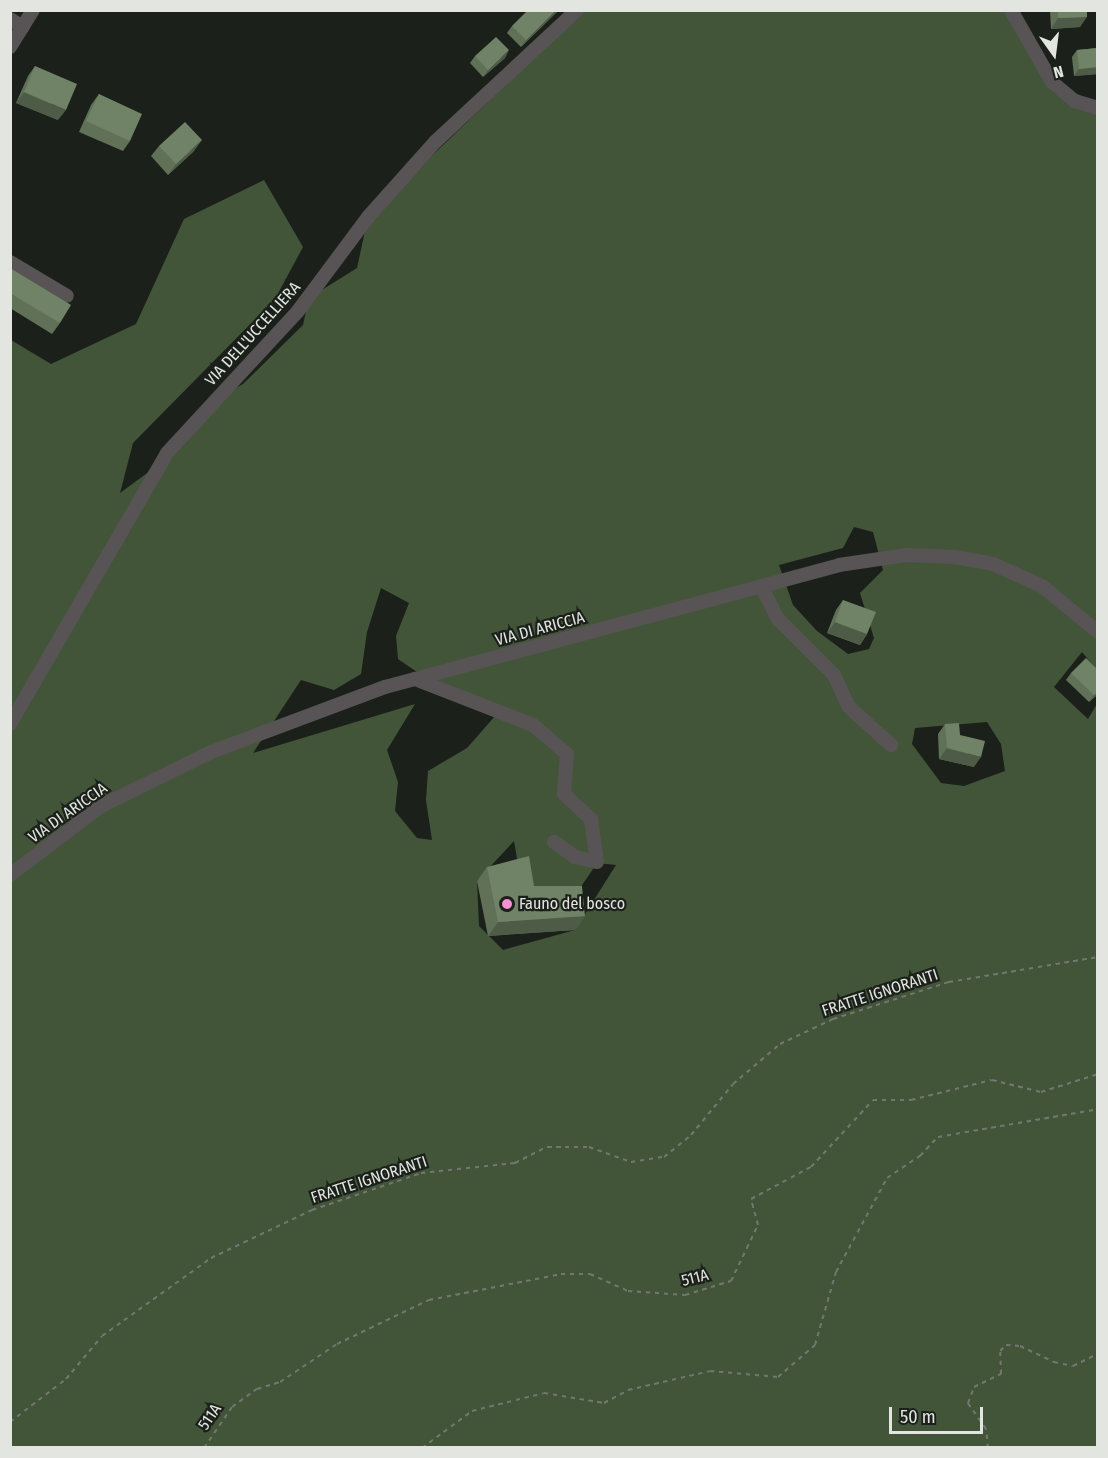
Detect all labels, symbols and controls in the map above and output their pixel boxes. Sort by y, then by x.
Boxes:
north arrow [1024,24,1084,84]
text: N [1052,62,1065,82]
street label: VIA DELL'UCCELLIERA [201,278,305,390]
street label: VIA DI ARICCIA [493,608,587,650]
street label: VIA DI ARICCIA [25,779,111,847]
place label: Fauno del bosco [519,894,625,914]
marker: Fauno del bosco [500,897,514,911]
street label: FRATTE IGNORANTI [819,965,941,1021]
street label: FRATTE IGNORANTI [308,1152,430,1208]
street label: 511A [679,1265,711,1291]
scale bar [892,1395,986,1433]
street label: 511A [194,1400,226,1434]
text: 50 m [900,1406,936,1428]

